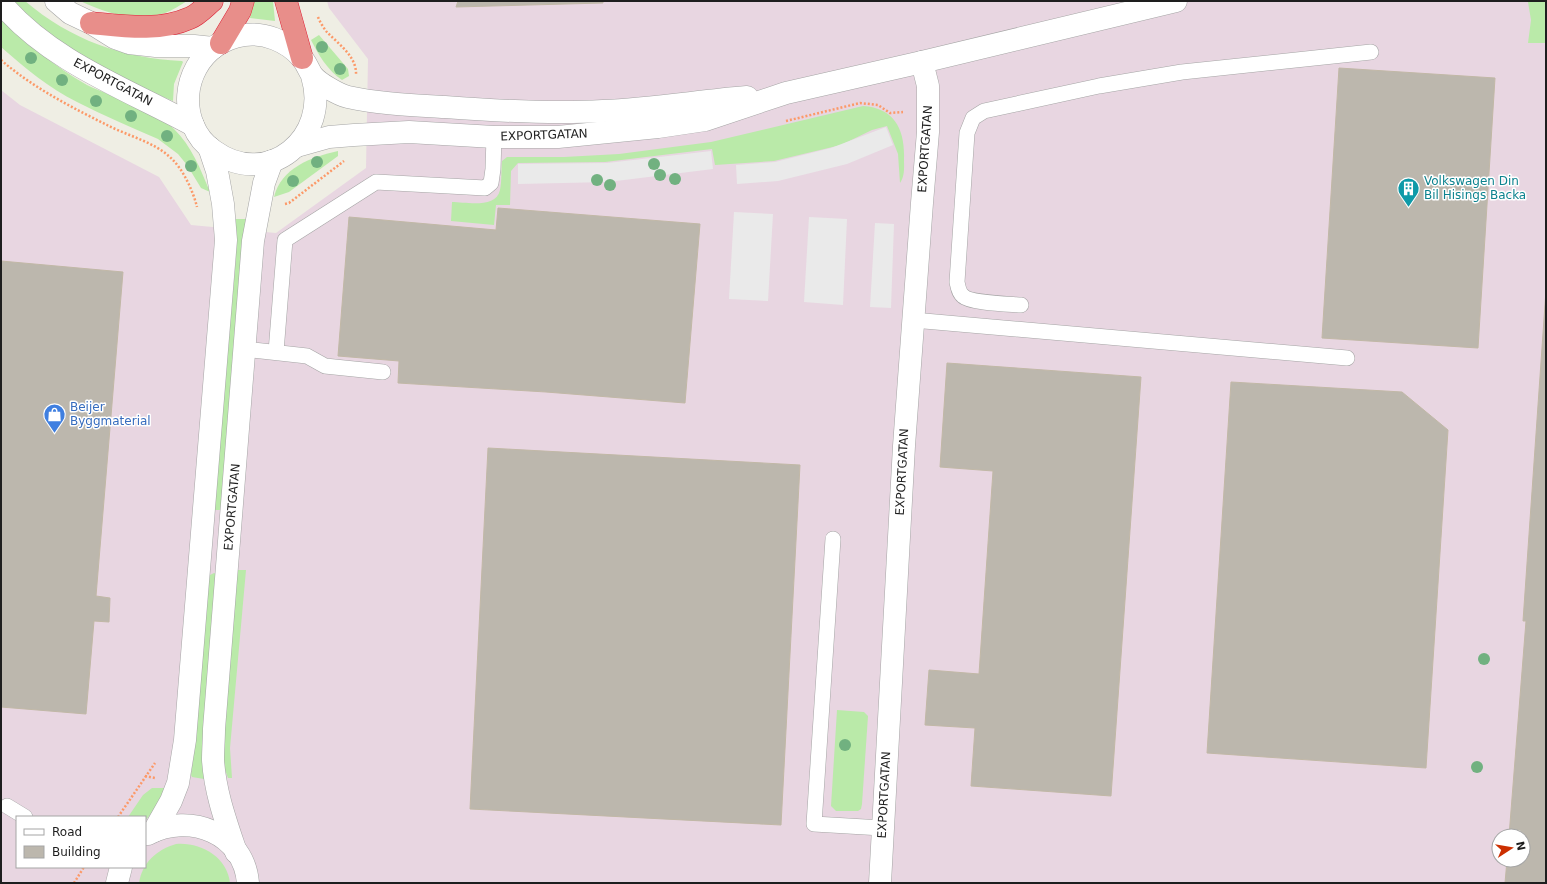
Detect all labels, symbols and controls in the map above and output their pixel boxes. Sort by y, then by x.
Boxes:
street label: EXPORTGATAN [71,55,155,109]
street label: EXPORTGATAN [915,105,935,193]
street label: EXPORTGATAN [500,126,588,144]
place label: Volkswagen Din Bil Hisings Backa [1424,174,1526,202]
building icon: Volkswagen Din Bil Hisings Backa [1396,175,1422,208]
place label: Beijer Byggmaterial [70,400,151,428]
shop icon: Beijer Byggmaterial [42,401,68,434]
street label: EXPORTGATAN [893,428,911,516]
street label: EXPORTGATAN [221,463,243,551]
street label: EXPORTGATAN [875,751,893,839]
legend [16,816,146,868]
text: Road [52,825,82,839]
north arrow [1491,828,1531,868]
text: N [1513,840,1528,852]
text: Building [52,845,101,859]

